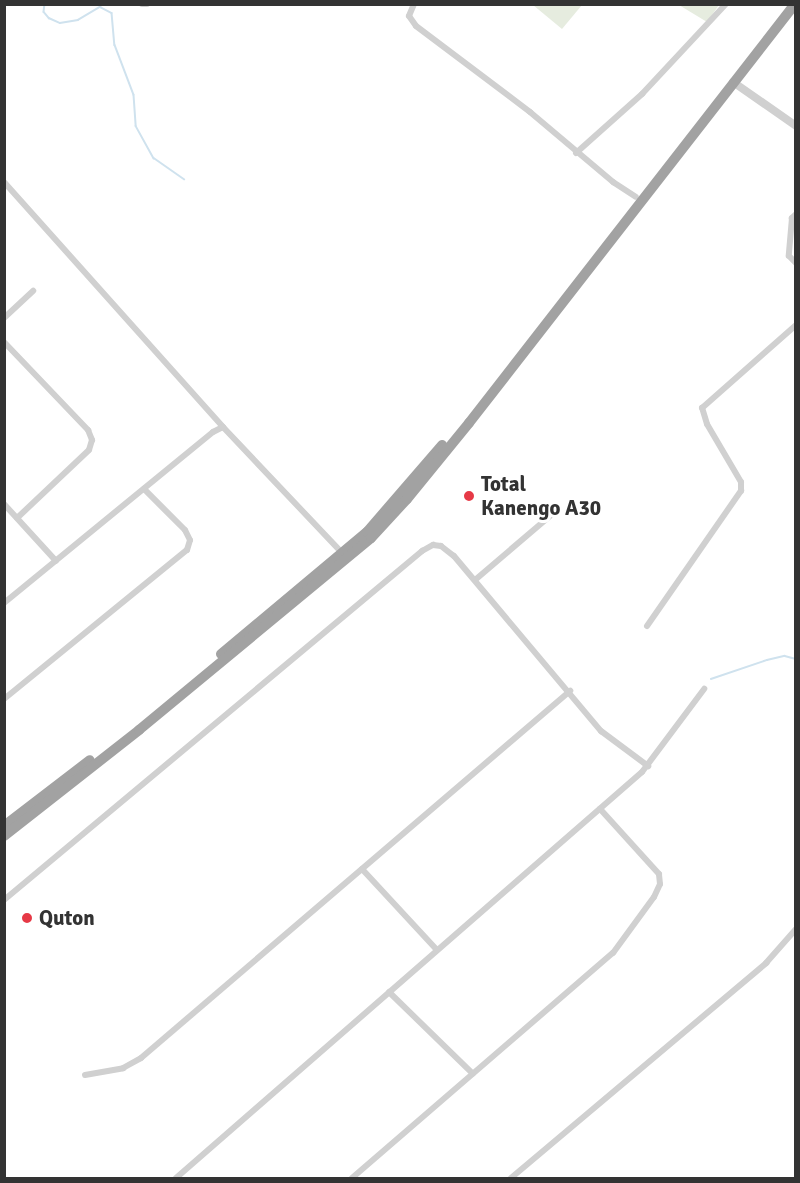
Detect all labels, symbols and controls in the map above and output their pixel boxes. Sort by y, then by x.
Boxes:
place label: Total Kanengo A30 [481,471,601,521]
marker: Total Kanengo A30 [462,489,476,503]
place label: Quton [39,905,95,931]
marker: Quton [20,911,34,925]

